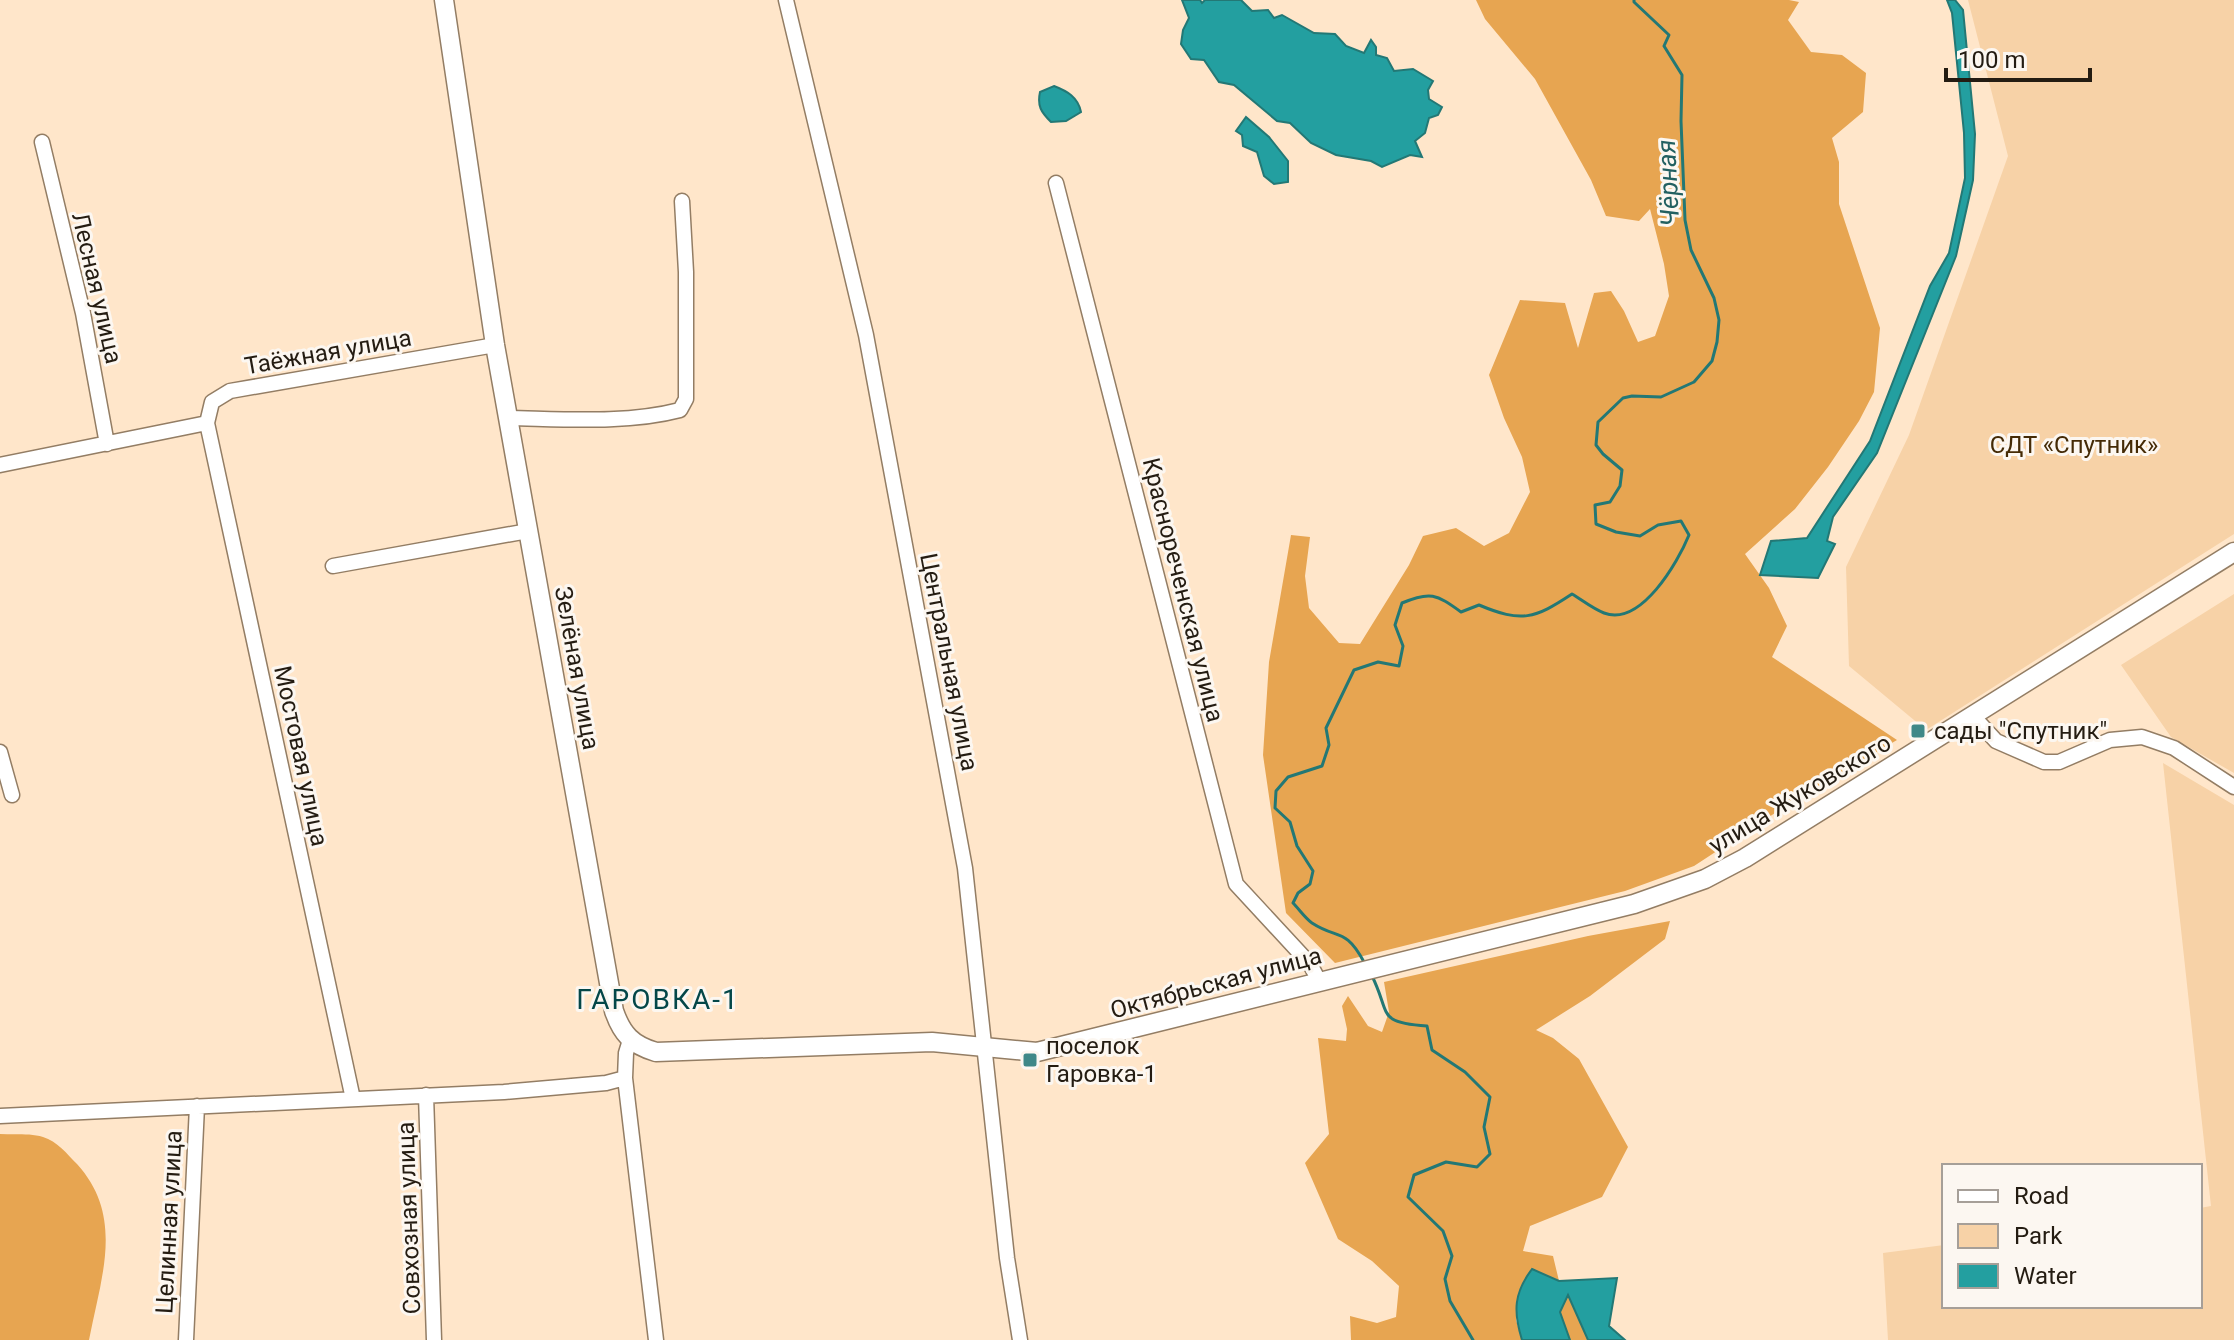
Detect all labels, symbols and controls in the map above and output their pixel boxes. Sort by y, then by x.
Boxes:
scale bar [1946,32,2090,82]
text: 100 m [1958,46,2025,74]
water label: Чёрная [1651,139,1685,227]
street label: Лесная улица [66,210,128,366]
street label: Таёжная улица [242,324,414,380]
park label: СДТ «Спутник» [1990,431,2158,459]
street label: Краснореченская улица [1137,455,1229,725]
street label: Центральная улица [914,551,984,773]
street label: Зелёная улица [549,584,605,752]
street label: Мостовая улица [268,663,334,849]
place label: сады "Спутник" [1934,717,2107,745]
marker: сады "Спутник" [1909,722,1927,740]
street label: улица Жуковского [1704,729,1896,859]
street label: Октябрьская улица [1107,941,1325,1025]
district label: ГАРОВКА-1 [576,983,740,1016]
place label: поселок Гаровка-1 [1046,1032,1157,1088]
marker: поселок Гаровка-1 [1021,1051,1039,1069]
street label: Совхозная улица [392,1121,426,1315]
street label: Целинная улица [150,1130,188,1314]
legend [1942,1164,2202,1308]
text: Road [2014,1182,2069,1210]
text: Park [2014,1222,2063,1250]
text: Water [2014,1262,2077,1290]

